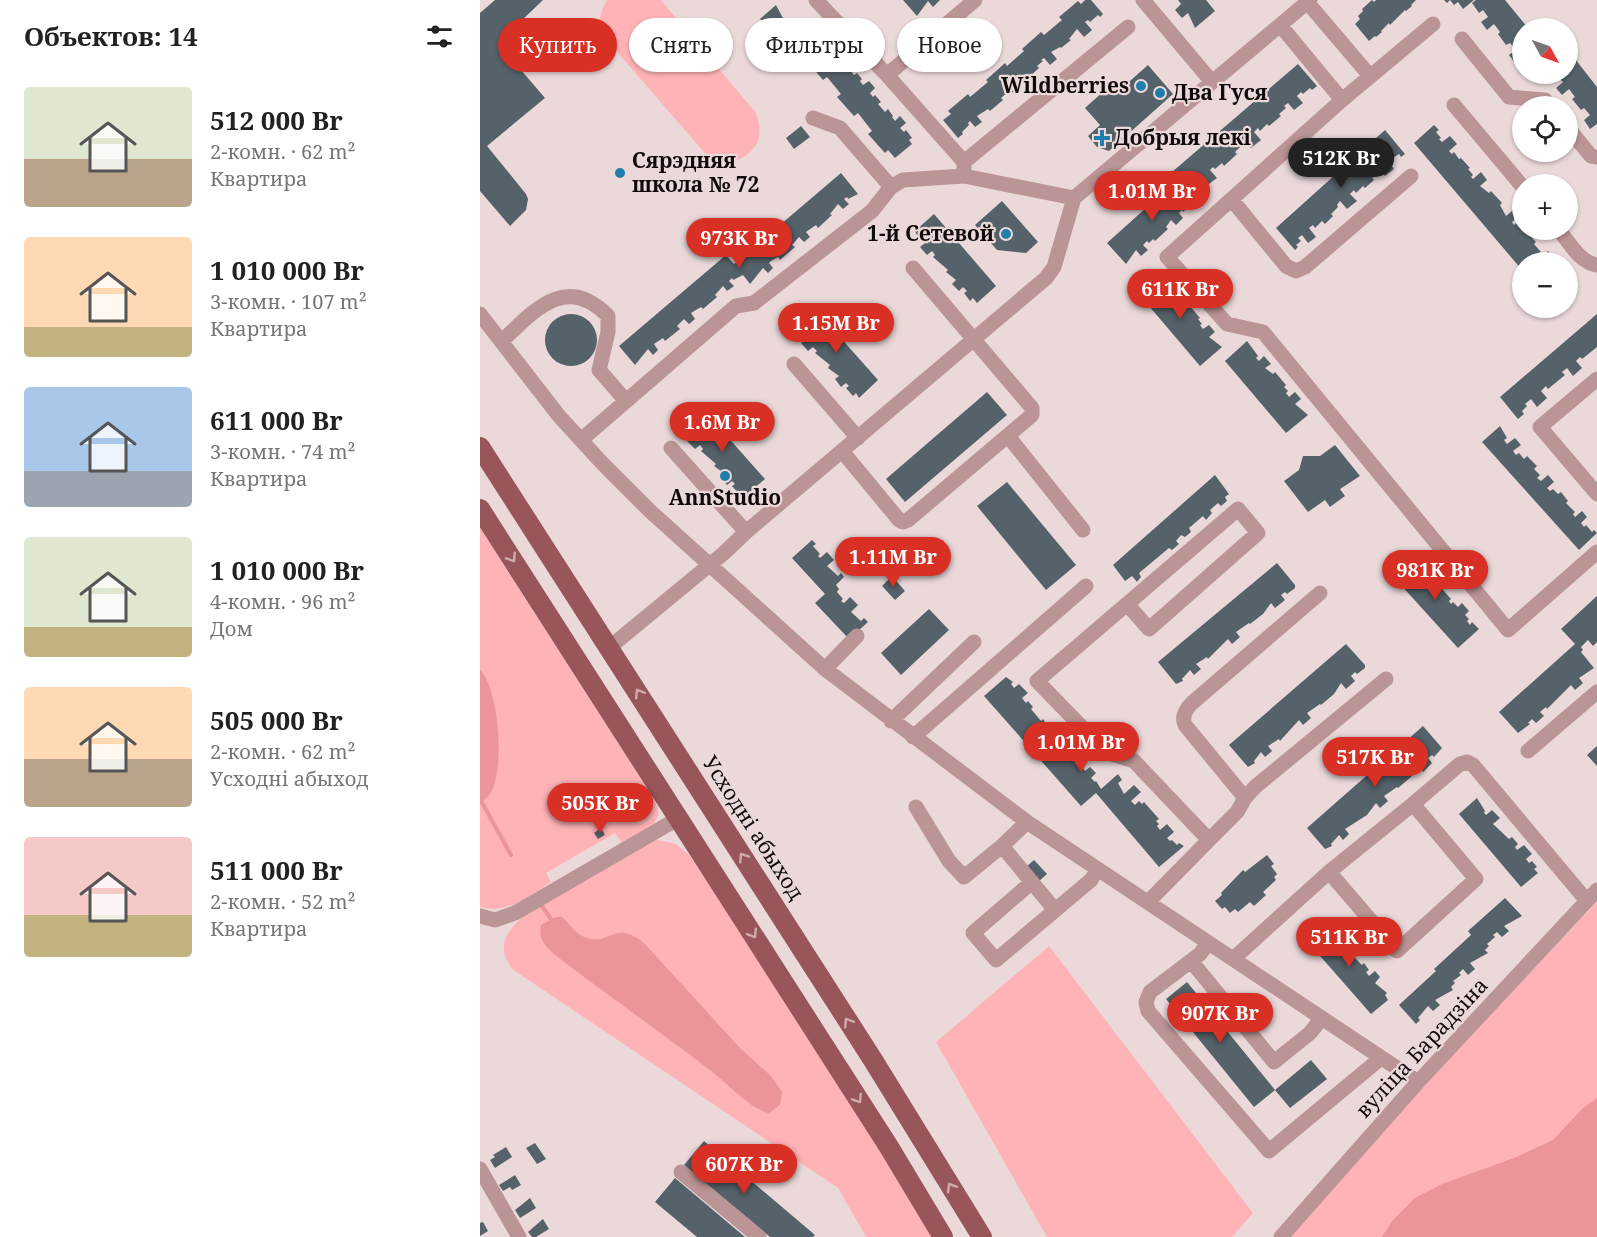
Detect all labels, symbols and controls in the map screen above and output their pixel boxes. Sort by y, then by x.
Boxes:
text: Объектов: 14 [24,18,198,54]
chip: Купить [498,18,617,72]
chip: Снять [629,18,733,72]
chip: Фильтры [745,18,885,72]
chip: Новое [897,18,1002,72]
north arrow [1512,18,1578,84]
map controls [1512,18,1578,318]
icon: filters [423,20,456,53]
place label: Wildberries [1001,71,1129,99]
place label: Два Гуся [1172,78,1268,106]
marker: Wildberries [1134,79,1148,93]
marker: Два Гуся [1153,86,1167,100]
button: locate [1512,96,1578,162]
text: 512 000 Br [210,102,343,138]
icon: home [72,111,144,183]
place label: Добрыя лекі [1114,123,1251,151]
marker: Добрыя лекі [1095,131,1109,145]
text: 2-комн. · 62 m² [210,138,356,165]
pin: 512K Br [1286,138,1396,189]
text: 512K Br [1302,144,1380,171]
place label: Сярэдняя школа № 72 [632,146,759,198]
text: Квартира [210,165,307,192]
marker: Сярэдняя школа № 72 [613,166,627,180]
pin: 1.01M Br [1090,171,1214,222]
button: + [1512,174,1578,240]
text: 1.01M Br [1108,177,1196,204]
pin: 973K Br [684,218,794,269]
place label: 1-й Сетевой [867,219,994,247]
text: 973K Br [700,224,778,251]
marker: 1-й Сетевой [999,227,1013,241]
text: 1 010 000 Br [210,252,364,288]
button: − [1512,252,1578,318]
icon: home [72,261,144,333]
pin: 611K Br [1125,269,1235,320]
text: 611K Br [1141,275,1219,302]
text: 3-комн. · 107 m² [210,288,367,315]
pin: 1.15M Br [774,303,898,354]
text: 1.15M Br [792,309,880,336]
text: Квартира [210,315,307,342]
text: 611 000 Br [210,402,343,438]
pin: 1.6M Br [667,402,777,453]
text: 1.6M Br [684,408,760,435]
icon: home [72,411,144,483]
text: 3-комн. · 74 m² [210,438,356,465]
text: Квартира [210,465,307,492]
marker: AnnStudio [718,469,732,483]
place label: AnnStudio [669,483,781,511]
pin: 1.11M Br [831,537,955,588]
text: 1.11M Br [849,543,937,570]
pin: 981K Br [1380,550,1490,601]
text: 1 010 000 Br [210,552,364,588]
one-way arrow [504,552,516,562]
text: 981K Br [1396,556,1474,583]
icon: home [72,561,144,633]
text: 4-комн. · 96 m² [210,588,356,615]
text: Дом [210,615,253,642]
one-way arrow [634,689,646,699]
text: 505 000 Br [210,702,343,738]
icon: home [72,711,144,783]
pin: 1.01M Br [1019,722,1143,773]
text: 1.01M Br [1037,728,1125,755]
pin: 517K Br [1320,737,1430,788]
text: 2-комн. · 62 m² [210,738,356,765]
text: 517K Br [1336,743,1414,770]
street label: Усходні абыход [697,750,811,905]
text: Усходні абыход [210,765,369,792]
pin: 505K Br [545,783,655,834]
text: 505K Br [561,789,639,816]
text: 511 000 Br [210,852,343,888]
one-way arrow [739,853,751,863]
icon: home [72,861,144,933]
text: 2-комн. · 52 m² [210,888,356,915]
text: Квартира [210,915,307,942]
pin: 511K Br [1294,917,1404,968]
text: 511K Br [1310,923,1388,950]
one-way arrow [745,928,757,938]
street label: вуліца Барадзіна [1349,971,1493,1123]
pin: 907K Br [1165,993,1275,1044]
text: 907K Br [1181,999,1259,1026]
one-way arrow [844,1018,855,1029]
one-way arrow [850,1093,862,1103]
pin: 607K Br [689,1144,799,1195]
text: 607K Br [705,1150,783,1177]
one-way arrow [947,1183,959,1193]

